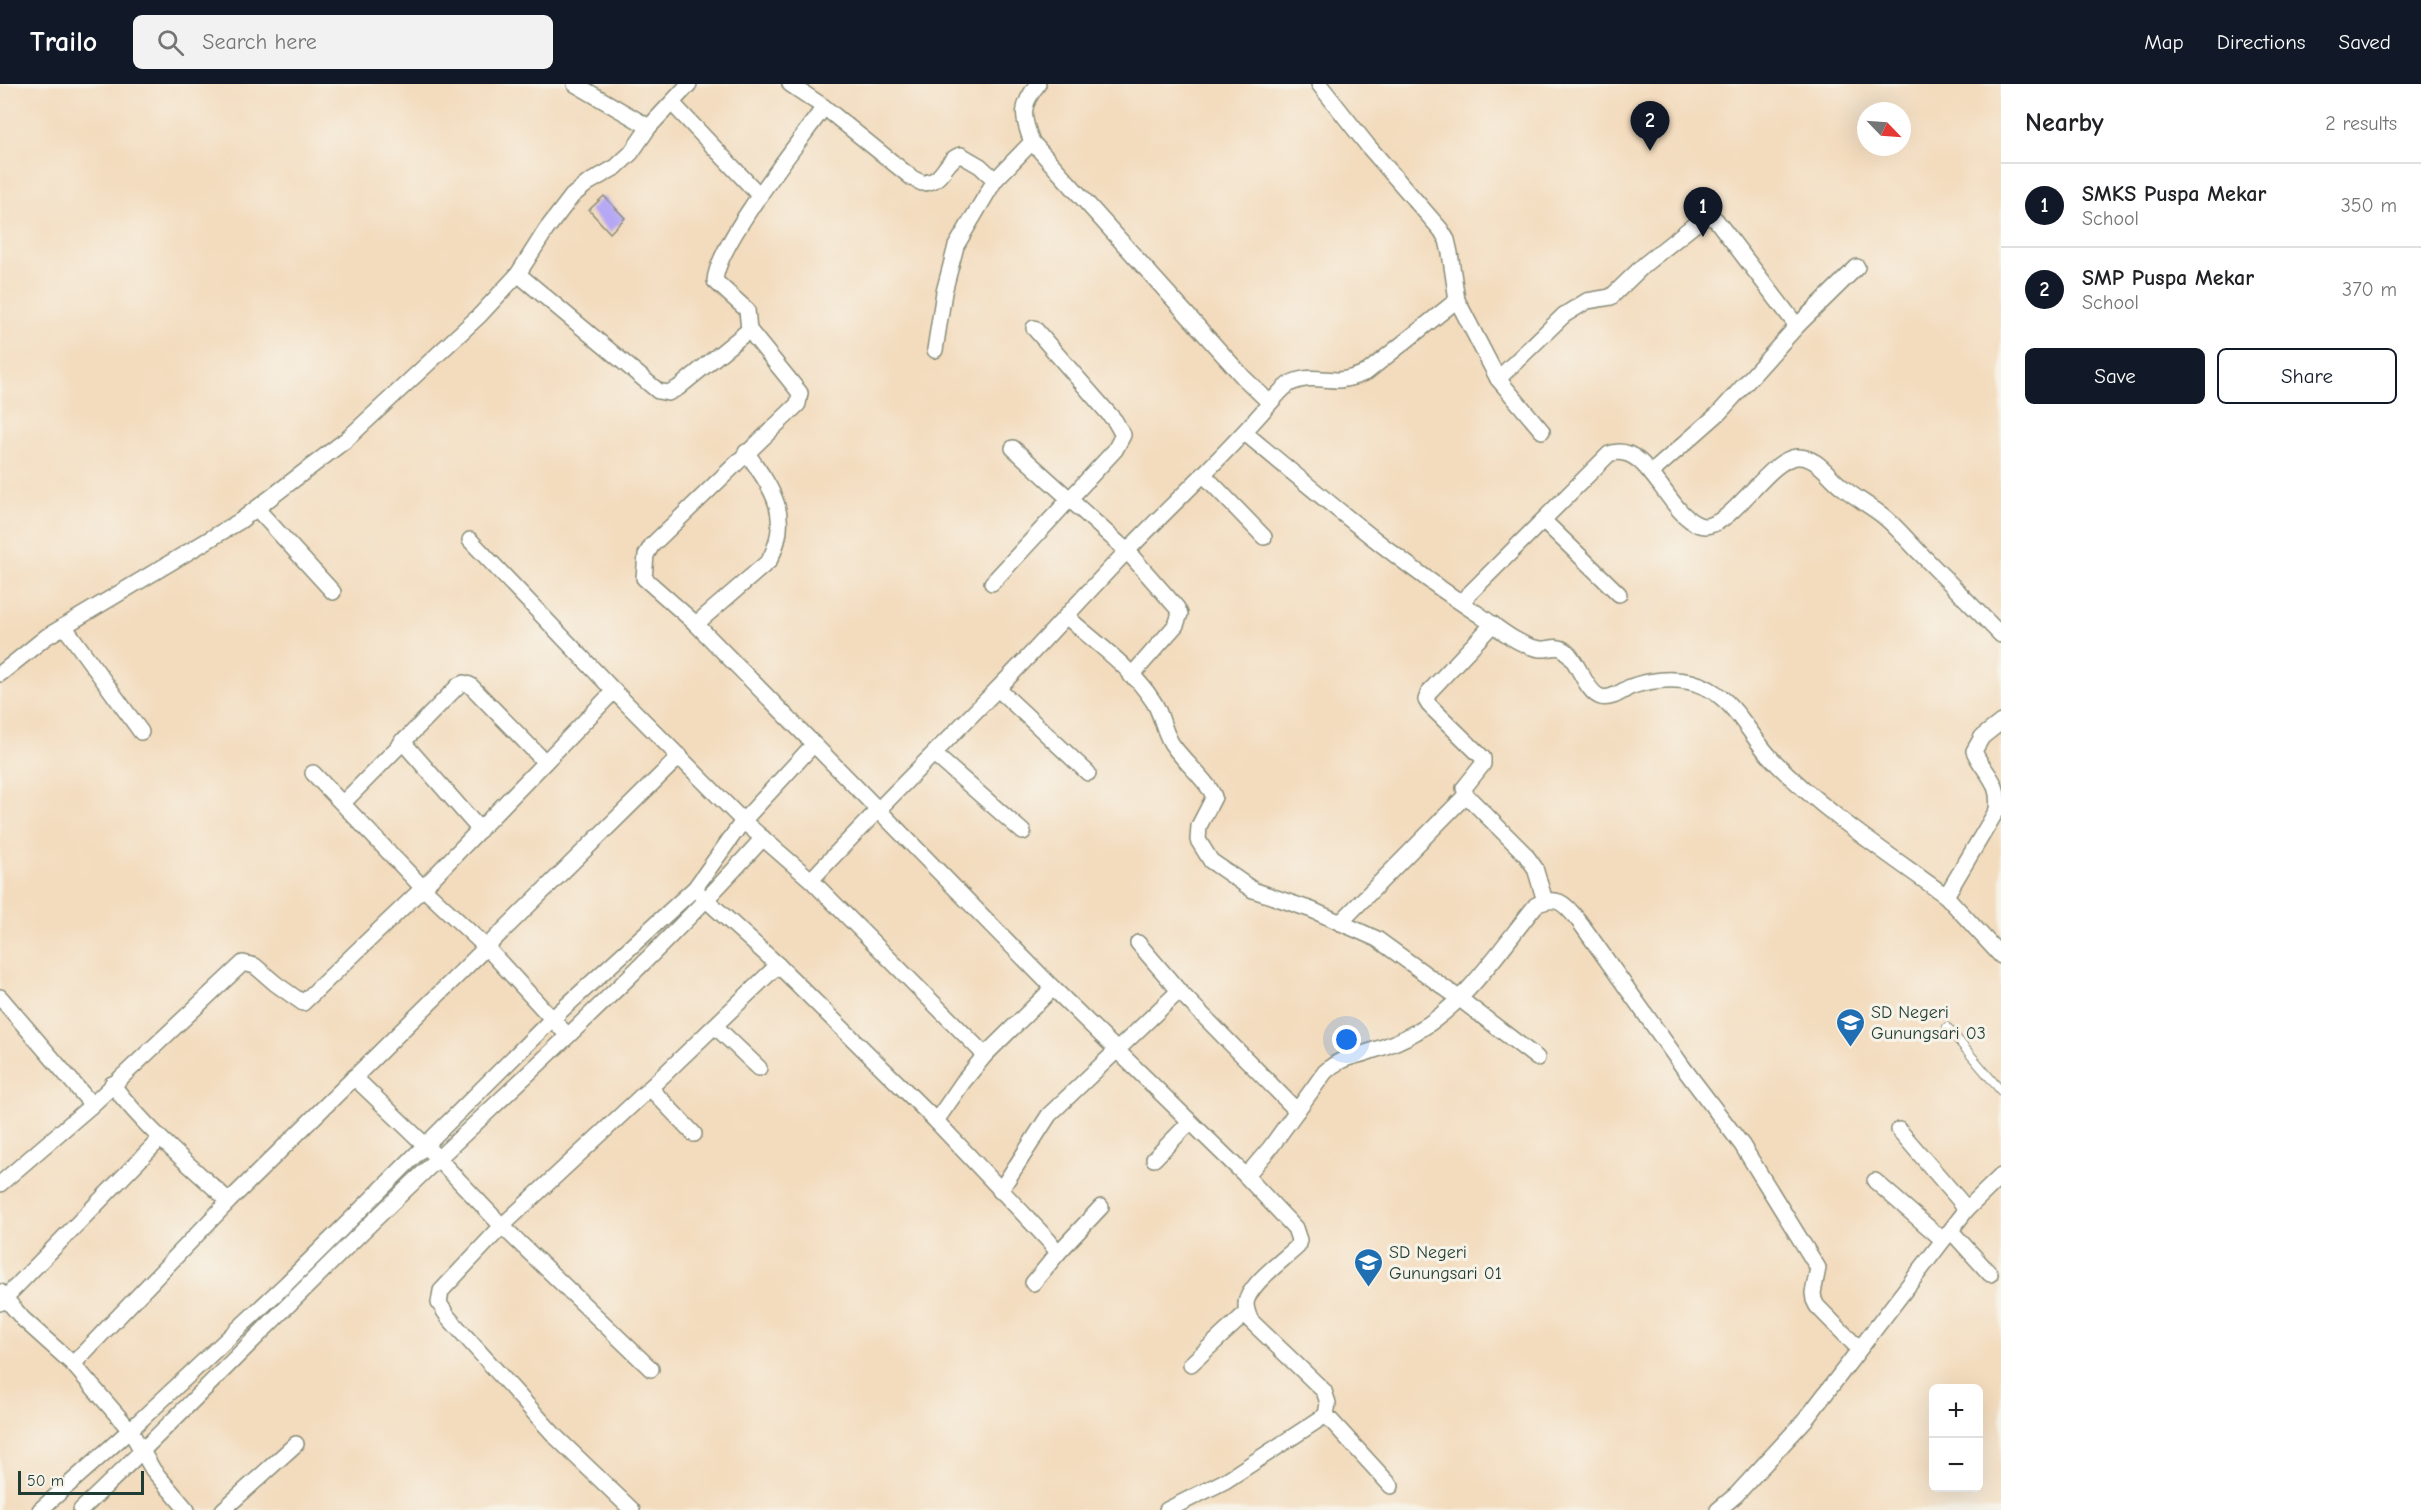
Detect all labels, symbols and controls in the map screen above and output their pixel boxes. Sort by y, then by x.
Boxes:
search box [133,15,553,69]
text: Trailo [30,26,97,58]
icon: search [154,26,187,59]
text: Search here [202,29,317,55]
text: Map [2144,30,2184,54]
text: Directions [2217,30,2306,54]
text: Saved [2339,30,2391,54]
pin: 2 [1630,101,1670,151]
north arrow [1857,102,1911,156]
text: Nearby [2025,108,2104,138]
text: 2 results [2325,112,2397,135]
text: SMKS Puspa Mekar [2082,181,2266,207]
pin: 1 [1684,188,1722,237]
text: 1 [2041,194,2048,217]
text: 350 m [2341,194,2397,217]
text: School [2082,207,2139,230]
text: SMP Puspa Mekar [2082,265,2254,291]
text: 2 [2040,278,2049,301]
text: 370 m [2342,278,2397,301]
text: School [2082,291,2139,314]
button: Save [2025,348,2205,404]
button: Share [2217,348,2397,404]
place label: SD Negeri Gunungsari 03 [1871,1002,1986,1044]
school or university icon: SD Negeri Gunungsari 03 [1834,1006,1866,1048]
your location [1332,1025,1361,1054]
place label: SD Negeri Gunungsari 01 [1389,1242,1502,1284]
school or university icon: SD Negeri Gunungsari 01 [1352,1246,1384,1288]
map controls [1929,1384,1983,1492]
button: + [1929,1384,1983,1438]
button: − [1929,1438,1983,1492]
scale bar [18,1468,144,1496]
text: 50 m [27,1472,64,1490]

